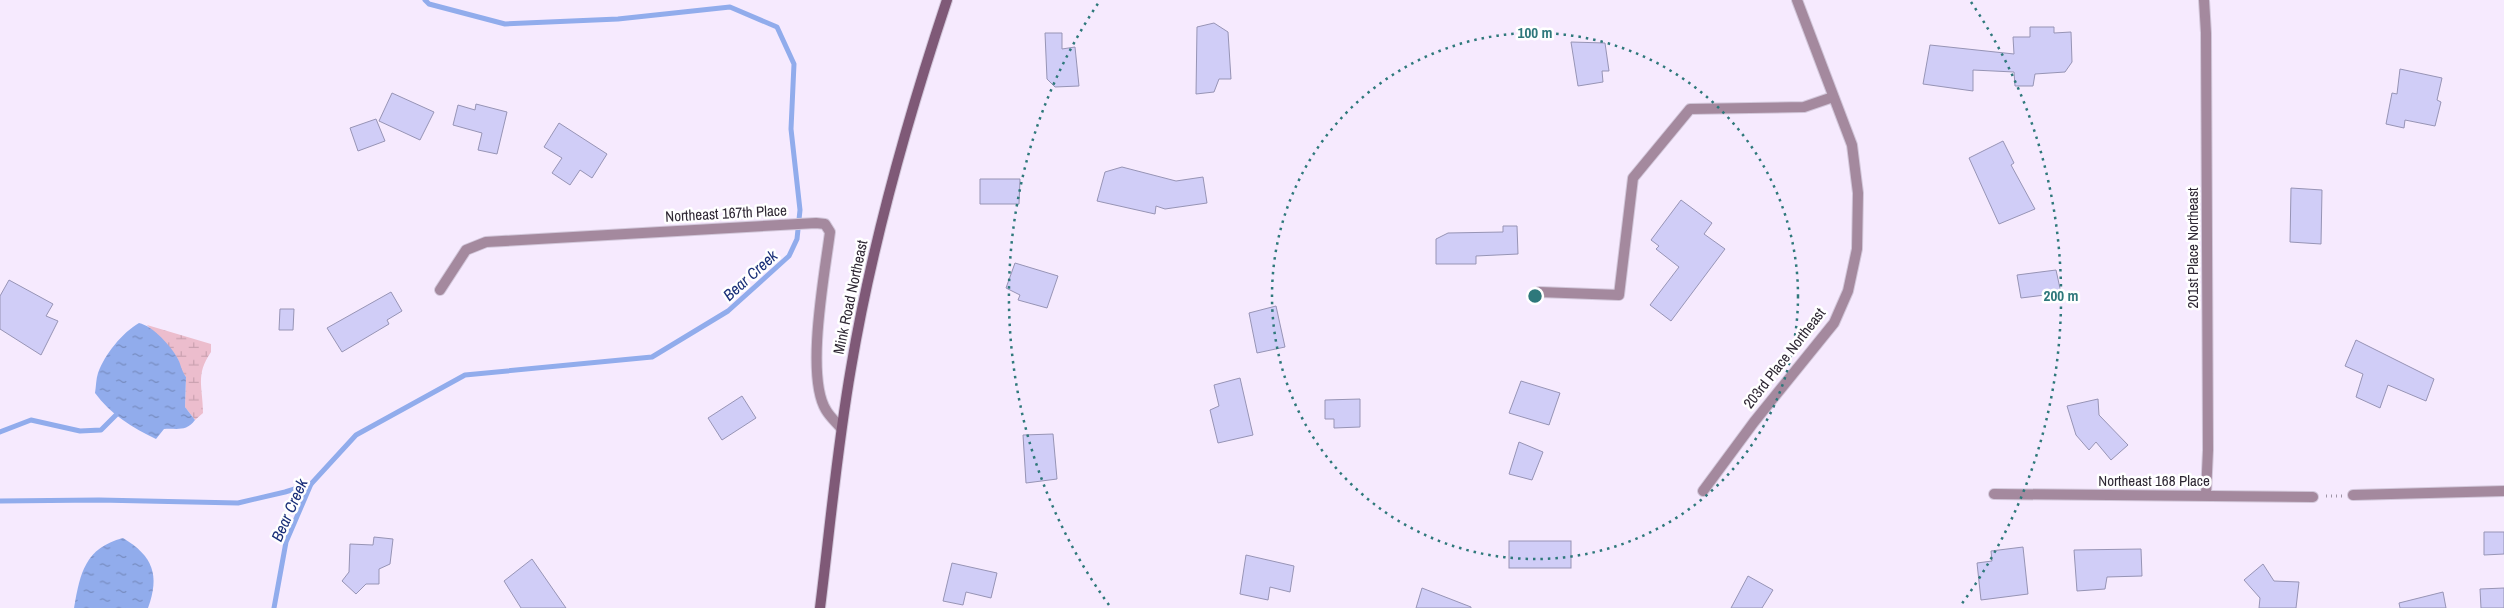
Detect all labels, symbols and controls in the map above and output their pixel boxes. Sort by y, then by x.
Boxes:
text: 100 m [1518,22,1552,43]
street label: 201st Place Northeast [2182,187,2203,309]
street label: Northeast 167th Place [665,199,787,227]
street label: Mink Road Northeast [828,237,872,356]
water label: Bear Creek [718,244,782,305]
text: 200 m [2044,285,2078,306]
centre of rings [1526,287,1544,305]
street label: 203rd Place Northeast [1738,303,1830,413]
street label: Northeast 168 Place [2098,470,2210,491]
water label: Bear Creek [265,475,313,545]

